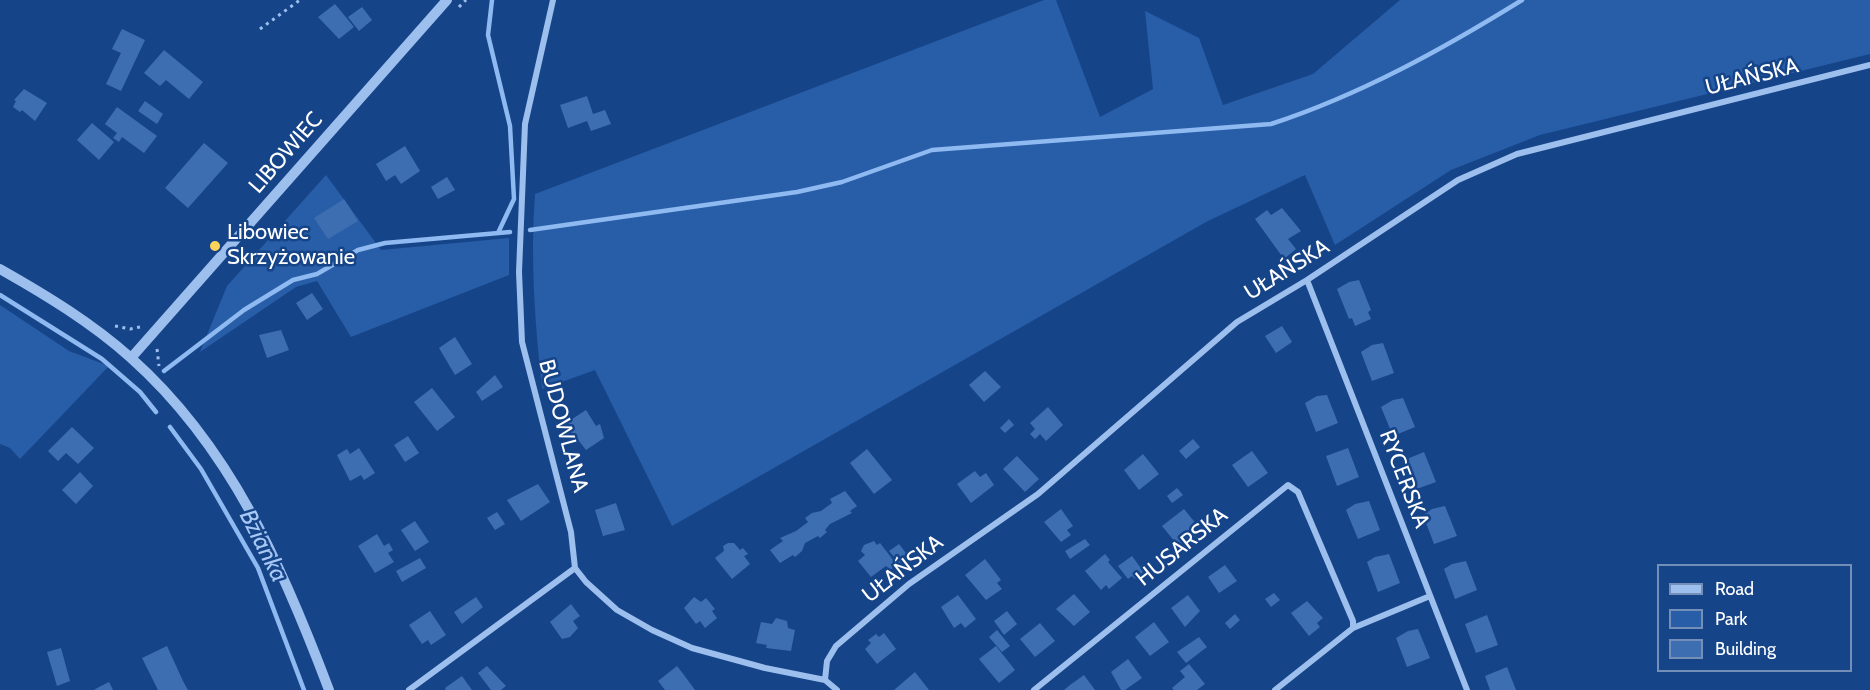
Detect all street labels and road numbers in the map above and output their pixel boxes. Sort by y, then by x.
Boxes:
street label: UŁAŃSKA [1703,53,1801,101]
street label: LIBOWIEC [244,107,328,199]
street label: UŁAŃSKA [1240,234,1334,306]
street label: BUDOWLANA [533,357,593,495]
street label: RYCERSKA [1373,426,1435,532]
street label: HUSARSKA [1131,502,1233,592]
street label: UŁAŃSKA [858,529,948,609]

